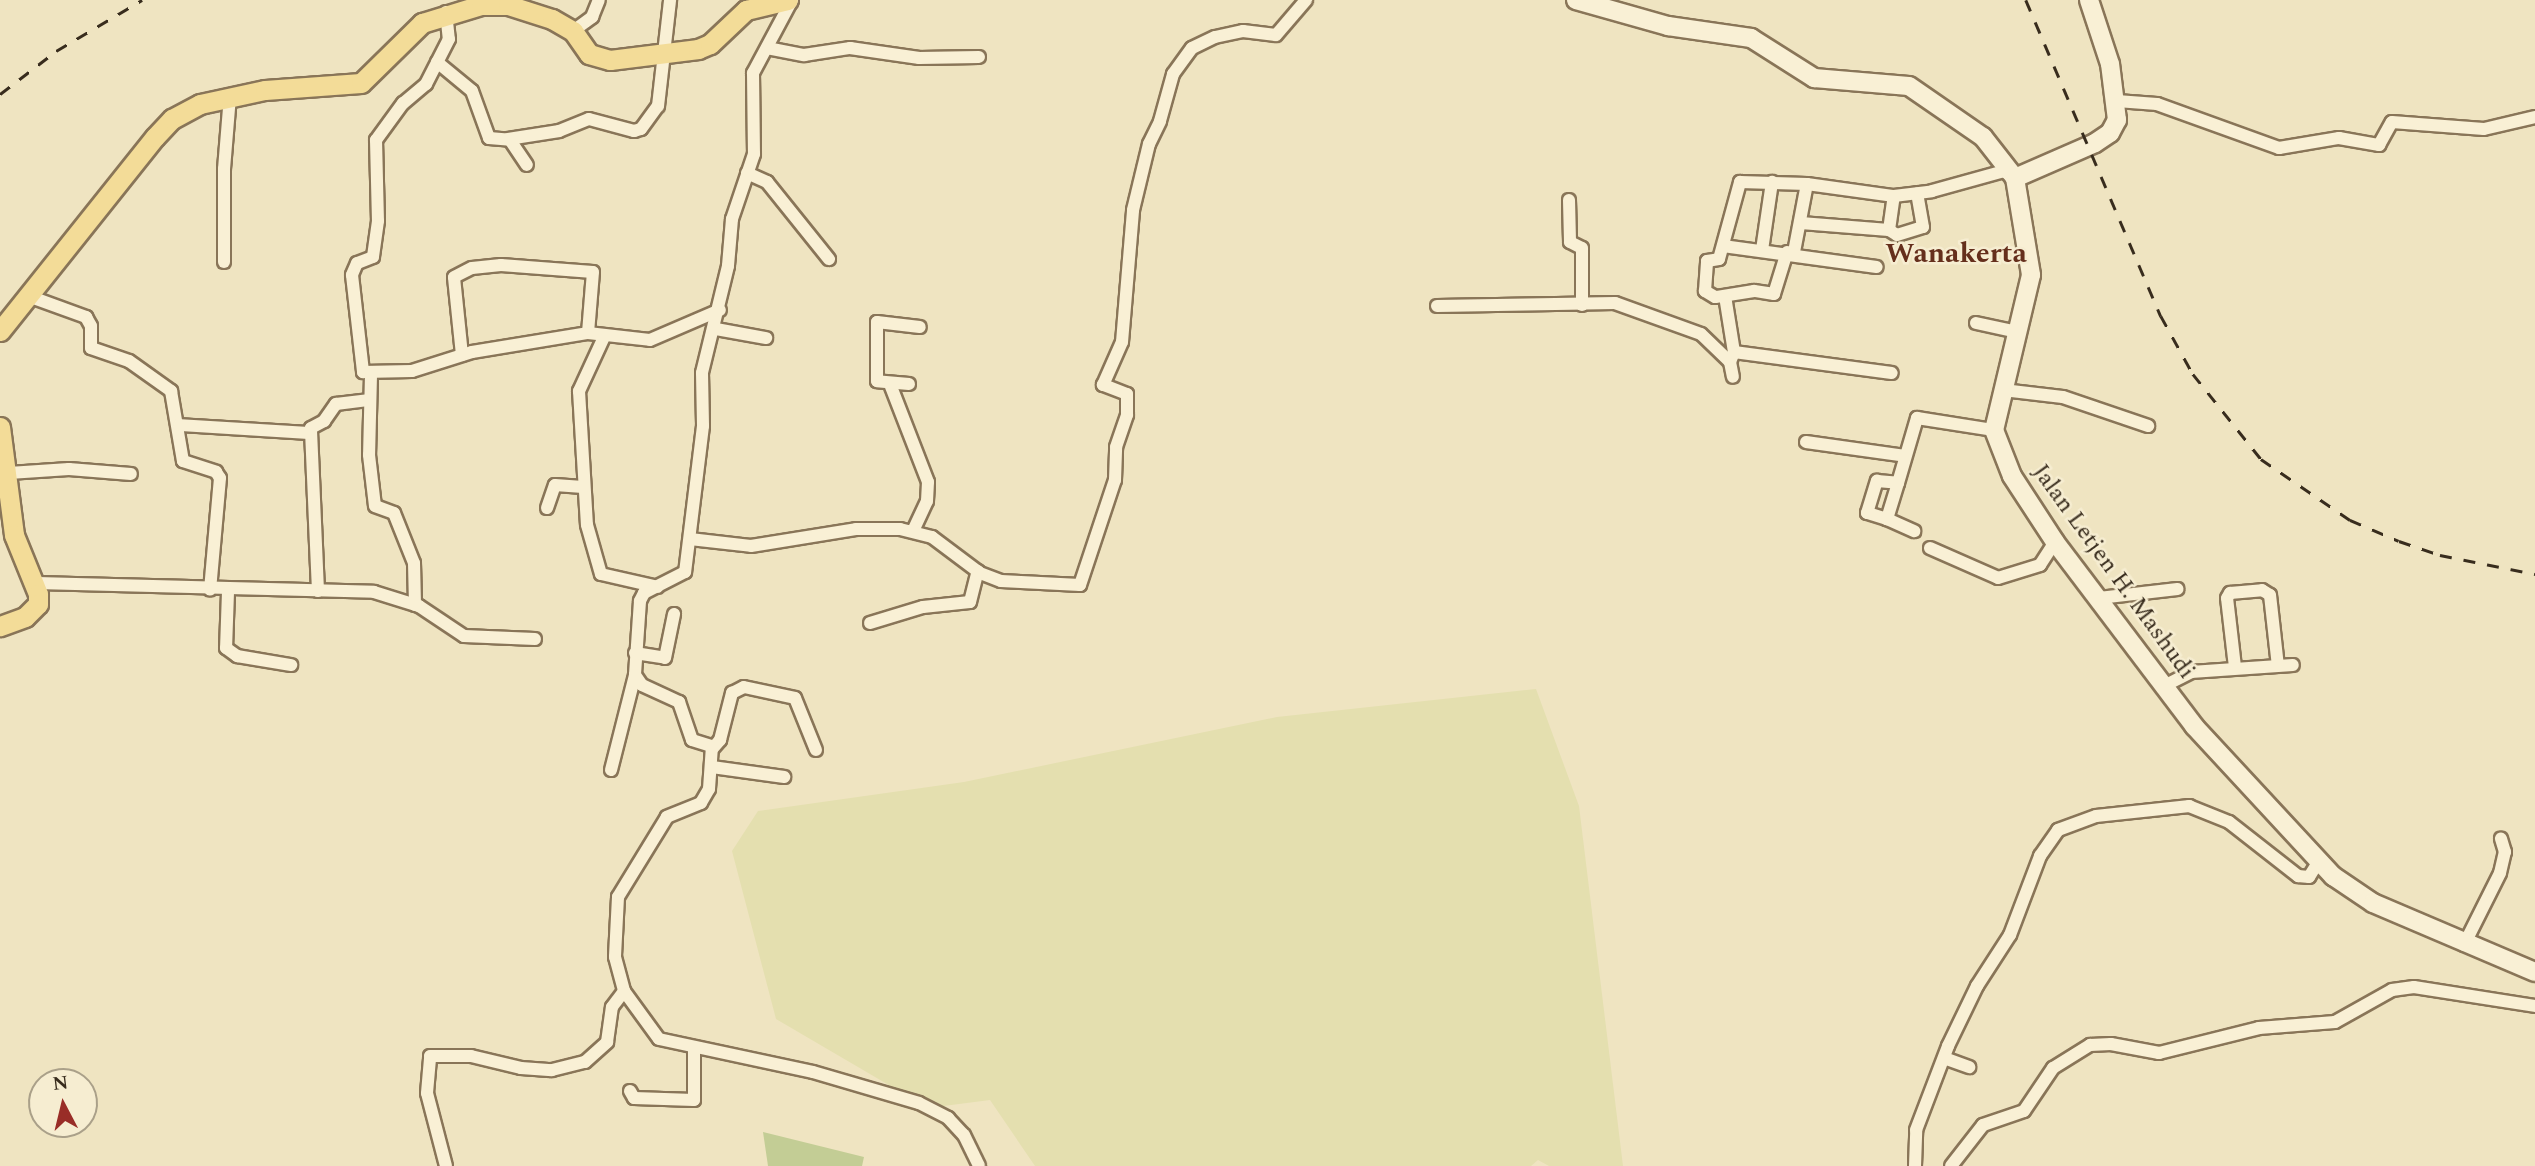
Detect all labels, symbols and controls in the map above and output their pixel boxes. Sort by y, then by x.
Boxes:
district label: Wanakerta [1885,237,2027,271]
street label: Jalan Letjen H. Mashudi [2025,459,2201,685]
north arrow [28,1068,98,1138]
text: N [51,1068,70,1099]

